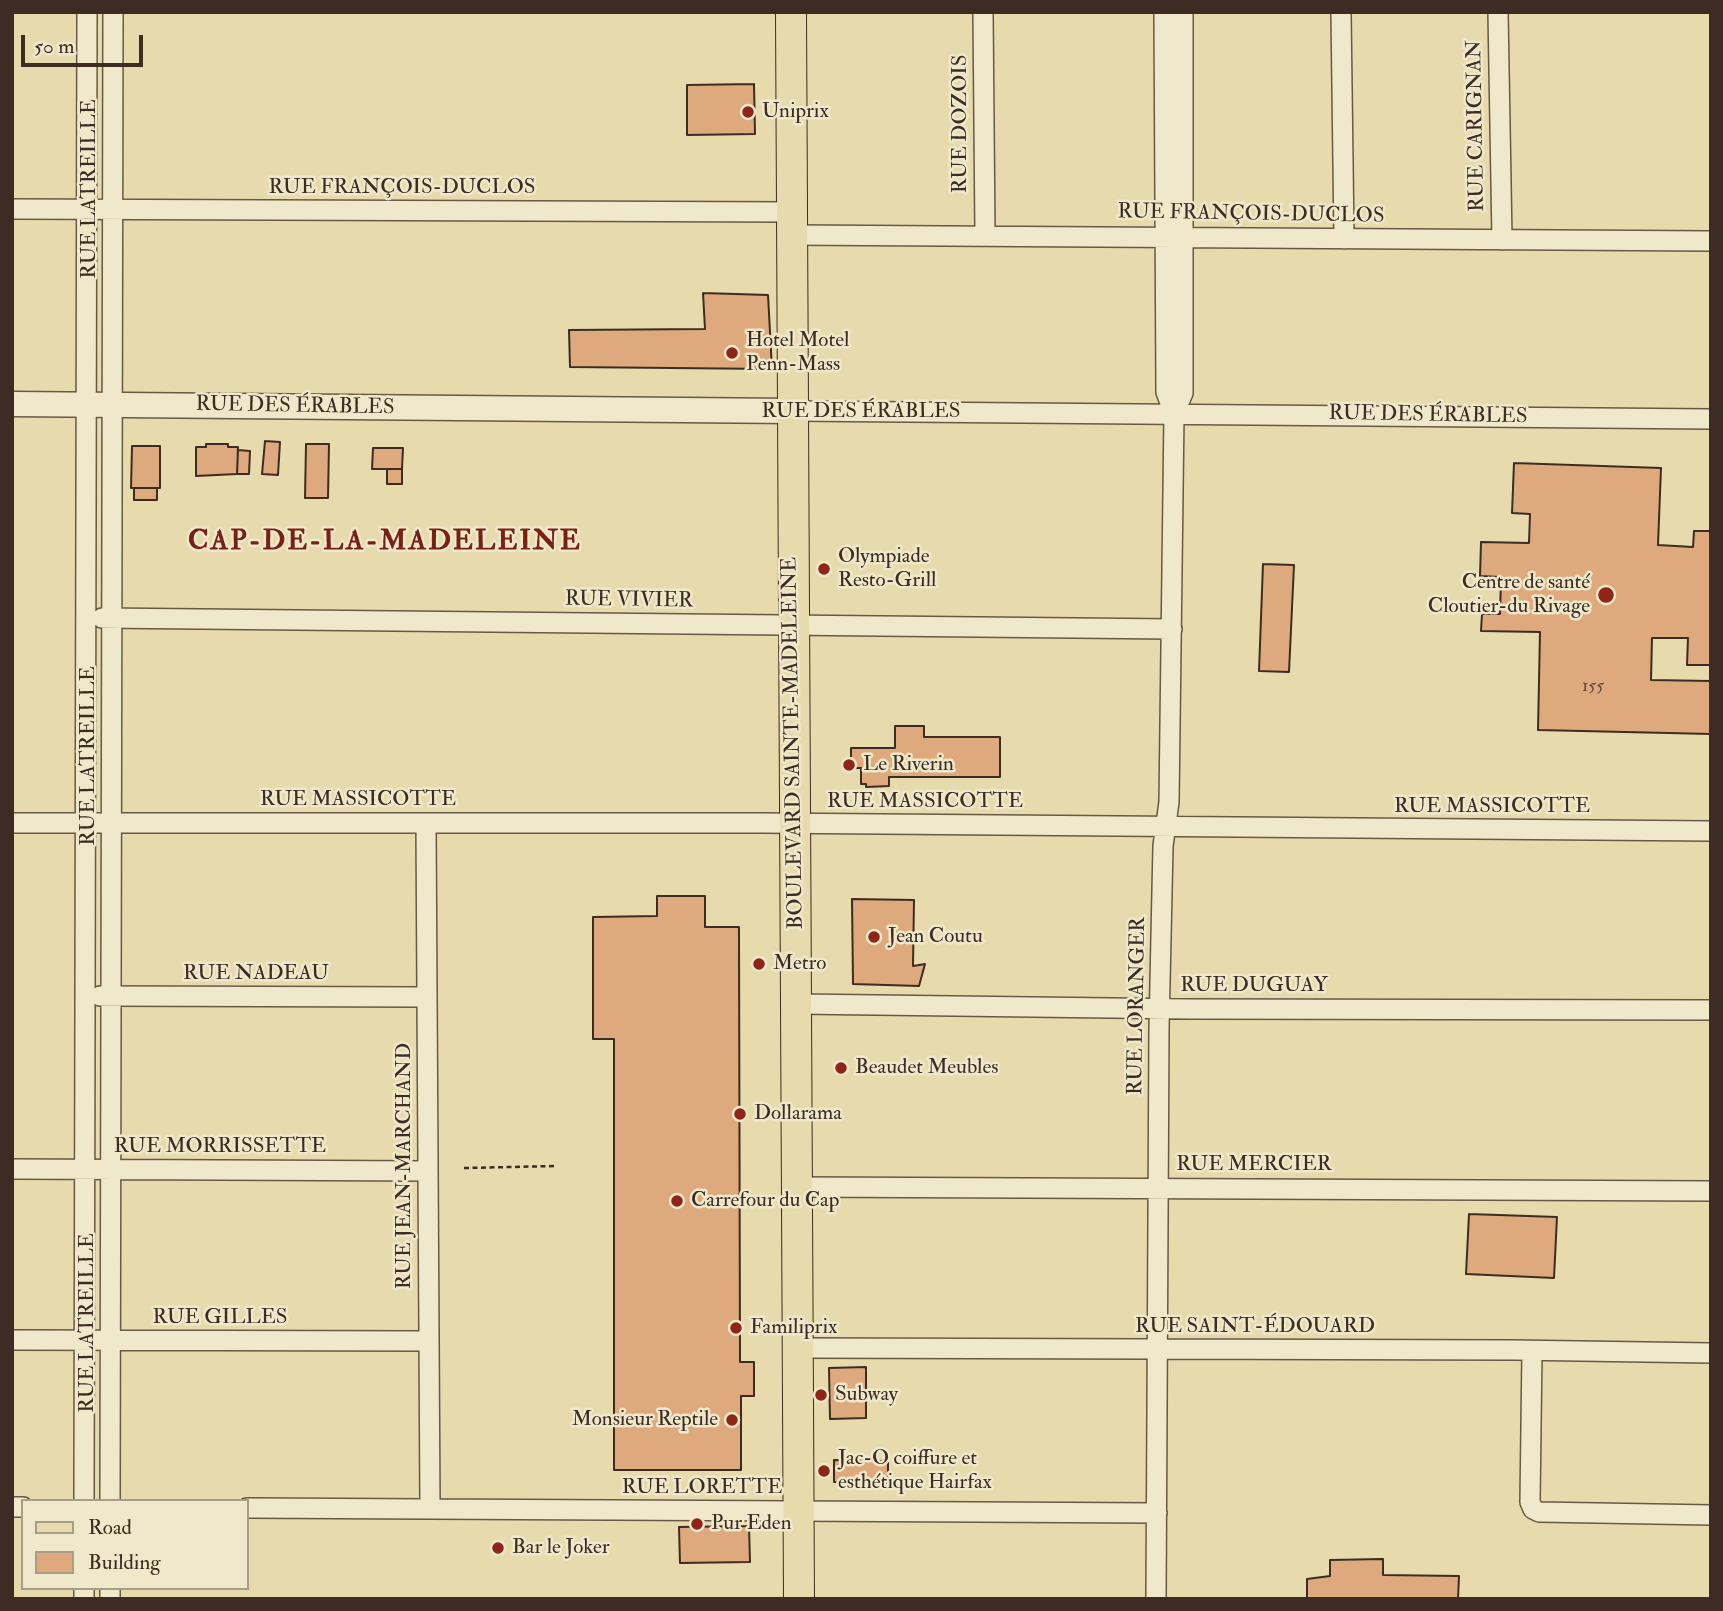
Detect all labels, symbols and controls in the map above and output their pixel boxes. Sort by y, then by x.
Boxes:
scale bar [24,21,147,65]
text: 50 m [34,33,75,60]
street label: RUE CARIGNAN [1463,40,1491,212]
street label: RUE DOZOIS [948,55,974,193]
street label: RUE LATREILLE [77,99,103,279]
place label: Uniprix [762,99,829,125]
marker: Uniprix [740,104,756,120]
street label: RUE FRANÇOIS-DUCLOS [269,175,535,201]
street label: RUE FRANÇOIS-DUCLOS [1117,200,1385,230]
place label: Hotel Motel Penn-Mass [746,328,849,378]
marker: Hotel Motel Penn-Mass [724,345,740,361]
street label: RUE DES ÉRABLES [195,393,395,421]
street label: RUE DES ÉRABLES [762,399,960,425]
street label: RUE DES ÉRABLES [1328,402,1528,430]
district label: CAP-DE-LA-MADELEINE [190,526,580,560]
place label: Olympiade Resto-Grill [838,544,936,594]
street label: BOULEVARD SAINTE-MADELEINE [778,557,810,929]
marker: Olympiade Resto-Grill [816,561,832,577]
place label: Centre de santé Cloutier-du Rivage [1428,570,1590,620]
marker: Centre de santé Cloutier-du Rivage [1596,585,1616,605]
street label: RUE VIVIER [565,587,693,615]
street label: RUE LATREILLE [76,666,102,846]
house number: 155 [1582,676,1604,698]
place label: Le Riverin [863,752,954,778]
marker: Le Riverin [841,757,857,773]
street label: RUE MASSICOTTE [260,787,456,813]
street label: RUE MASSICOTTE [827,789,1023,815]
street label: RUE MASSICOTTE [1394,794,1590,820]
street label: RUE LORANGER [1124,917,1152,1095]
place label: Jean Coutu [888,924,983,950]
marker: Jean Coutu [866,929,882,945]
place label: Metro [773,951,826,977]
marker: Metro [751,956,767,972]
street label: RUE NADEAU [183,961,329,987]
street label: RUE DUGUAY [1180,973,1328,999]
street label: RUE JEAN-MARCHAND [392,1043,418,1289]
place label: Beaudet Meubles [855,1055,998,1081]
marker: Beaudet Meubles [833,1060,849,1076]
place label: Dollarama [754,1101,842,1127]
marker: Dollarama [732,1106,748,1122]
street label: RUE MORRISSETTE [114,1134,326,1160]
street label: RUE MERCIER [1176,1152,1332,1178]
place label: Carrefour du Cap [691,1188,839,1214]
marker: Carrefour du Cap [669,1193,685,1209]
street label: RUE LATREILLE [75,1233,101,1413]
street label: RUE GILLES [153,1305,287,1331]
street label: RUE SAINT-ÉDOUARD [1135,1314,1375,1340]
place label: Familiprix [750,1315,837,1341]
marker: Familiprix [728,1320,744,1336]
place label: Subway [835,1382,898,1408]
marker: Subway [813,1387,829,1403]
place label: Monsieur Reptile [572,1407,718,1433]
marker: Monsieur Reptile [724,1412,740,1428]
place label: Jac-O coiffure et esthétique Hairfax [838,1446,992,1496]
marker: Jac-O coiffure et esthétique Hairfax [816,1463,832,1479]
street label: RUE LORETTE [622,1475,782,1501]
legend [21,1499,248,1590]
place label: Pur Eden [711,1511,791,1537]
text: Road [88,1514,132,1541]
marker: Pur Eden [689,1516,705,1532]
place label: Bar le Joker [512,1535,610,1561]
marker: Bar le Joker [490,1540,506,1556]
text: Building [88,1549,161,1576]

